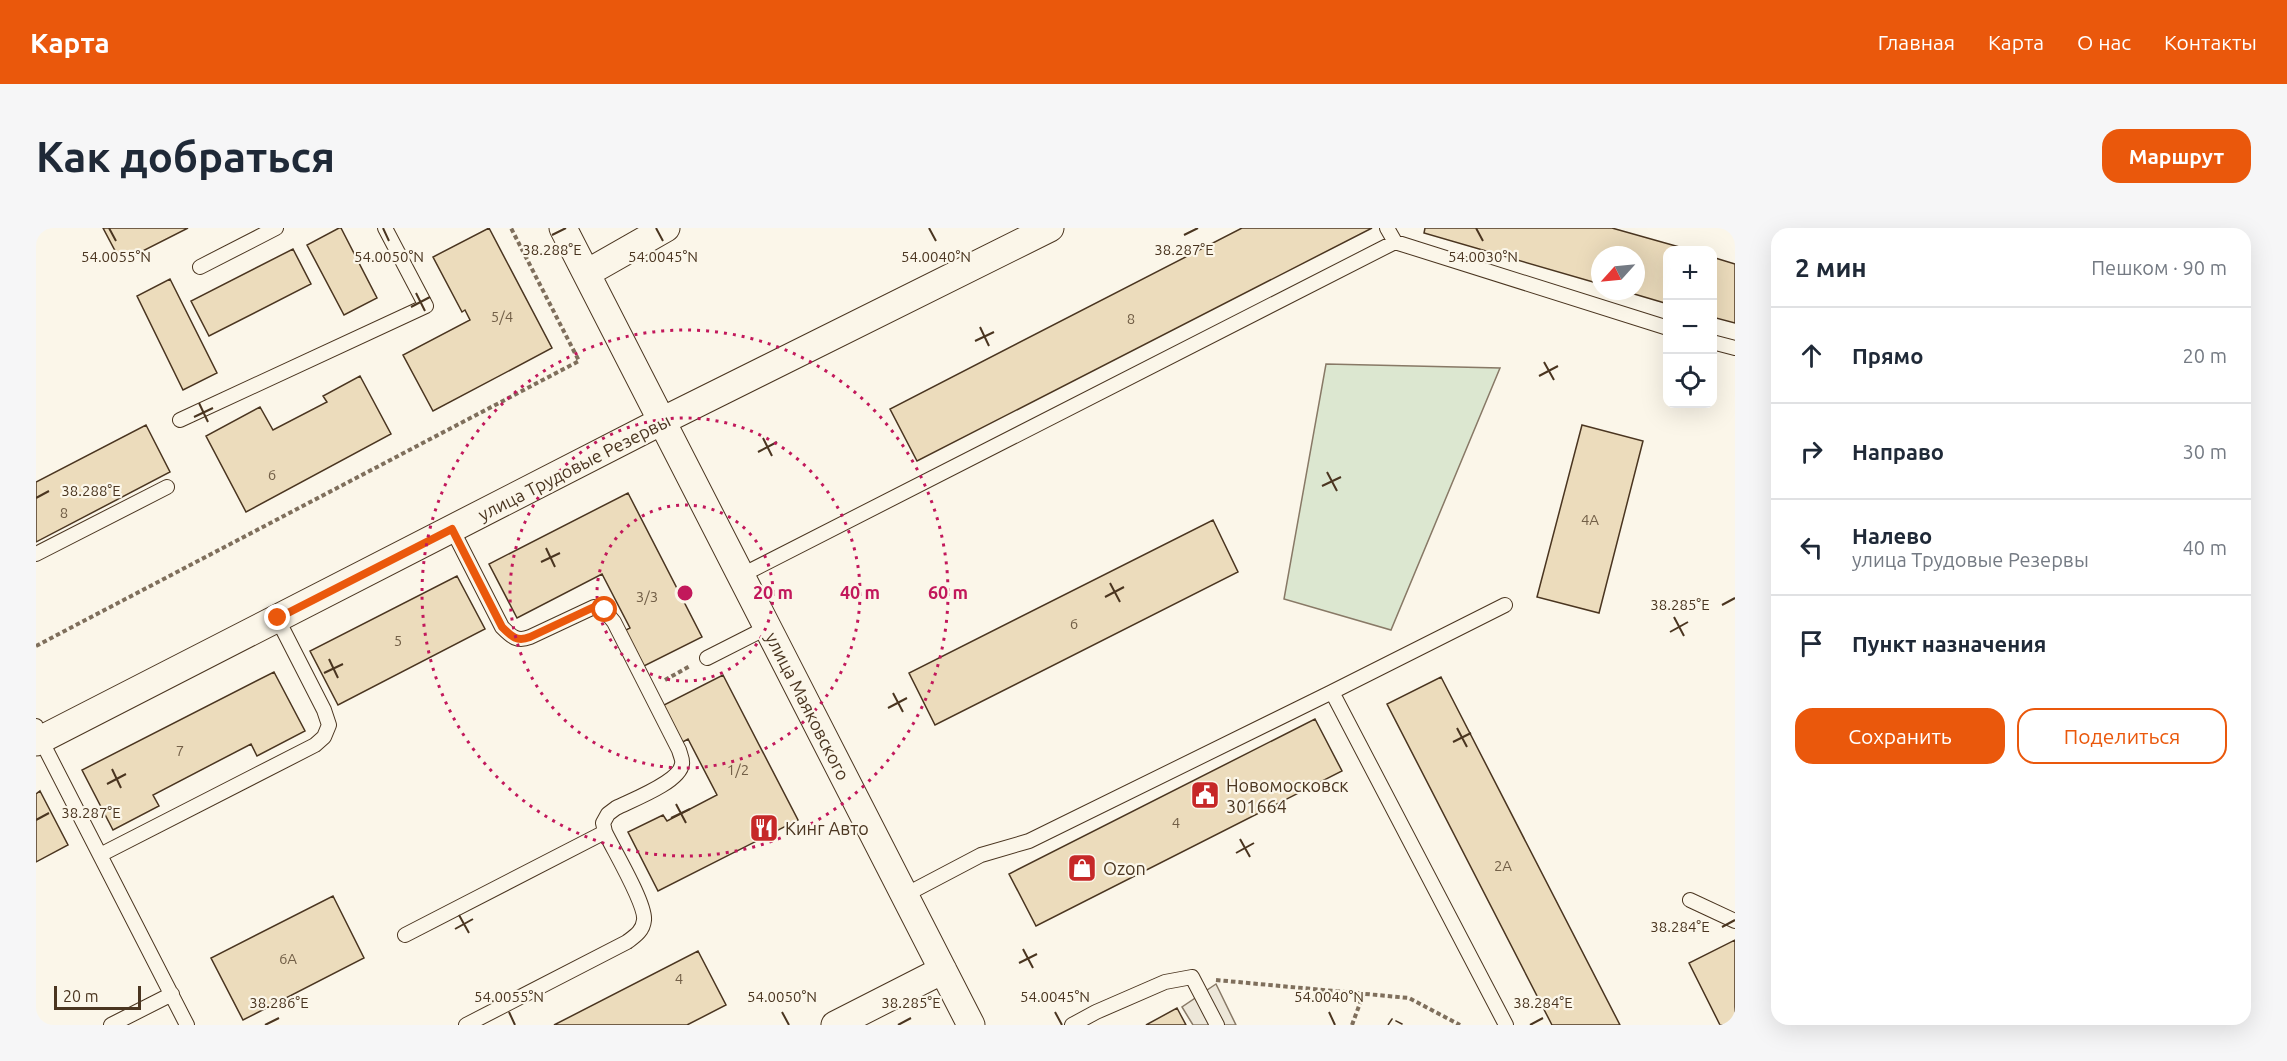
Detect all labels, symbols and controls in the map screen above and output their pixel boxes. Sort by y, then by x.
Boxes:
text: Карта [30,27,110,58]
text: Главная [1878,30,1955,54]
text: Карта [1988,30,2044,54]
text: О нас [2077,30,2131,54]
text: Контакты [2164,30,2257,54]
button: Маршрут [2102,129,2251,183]
text: Как добраться [36,133,335,180]
text: 38.288°E [522,241,582,258]
text: 38.287°E [1154,241,1214,258]
north arrow [1591,246,1645,300]
map controls [1663,246,1717,408]
button: + [1663,246,1717,300]
text: 54.0055°N [81,248,151,265]
text: 54.0050°N [354,248,424,265]
text: 54.0045°N [628,248,698,265]
text: 54.0040°N [901,248,971,265]
text: 54.0030°N [1448,248,1518,265]
text: 2 мин [1795,253,1867,282]
text: Пешком · 90 m [2091,256,2227,279]
button: − [1663,300,1717,354]
house number: 5/4 [491,308,513,325]
house number: 8 [1127,310,1135,327]
icon: ahead [1795,339,1828,372]
text: Прямо [1852,343,1923,368]
text: 20 m [2183,344,2227,367]
button: locate [1663,354,1717,408]
street label: улица Трудовые Резервы [475,410,673,524]
icon: right [1795,435,1828,468]
text: Направо [1852,439,1944,464]
text: 30 m [2183,440,2227,463]
house number: 6 [268,466,276,483]
text: 38.288°E [61,482,121,499]
house number: 8 [60,504,68,521]
house number: 4А [1581,511,1599,528]
text: Налево [1852,523,1932,548]
icon: left [1795,531,1828,564]
text: 40 m [2183,536,2227,559]
text: улица Трудовые Резервы [1852,548,2089,571]
text: 20 m [753,582,793,602]
text: 40 m [840,582,880,602]
text: 60 m [928,582,968,602]
centre of rings [675,583,695,603]
house number: 3/3 [636,588,658,605]
route start [591,596,617,622]
text: 38.285°E [1650,596,1710,613]
route end [264,604,290,630]
house number: 6 [1070,615,1078,632]
icon: arrive [1795,627,1828,660]
street label: улица Маяковского [762,629,854,783]
text: Пункт назначения [1852,631,2046,656]
house number: 5 [394,632,402,649]
button: Сохранить [1795,708,2005,764]
button: Поделиться [2017,708,2227,764]
house number: 7 [176,742,184,759]
house number: 1/2 [727,761,749,778]
place label: Новомосковск 301664 [1226,775,1349,816]
public building icon: Новомосковск 301664 [1189,779,1221,811]
text: 38.287°E [61,804,121,821]
restaurant icon: Кинг Авто [748,812,780,844]
house number: 4 [1172,814,1180,831]
place label: Кинг Авто [785,818,869,838]
shop icon: Ozon [1066,852,1098,884]
house number: 2А [1494,857,1512,874]
place label: Ozon [1103,858,1146,878]
text: 38.284°E [1650,918,1710,935]
house number: 6А [279,950,297,967]
house number: 4 [675,970,683,987]
scale bar [54,983,141,1010]
text: 20 m [63,987,99,1005]
text: 54.0055°N [474,988,544,1005]
text: 54.0050°N [747,988,817,1005]
text: 54.0045°N [1020,988,1090,1005]
text: 54.0040°N [1294,988,1364,1005]
text: 38.286°E [249,994,309,1011]
text: 38.285°E [881,994,941,1011]
text: 38.284°E [1513,994,1573,1011]

